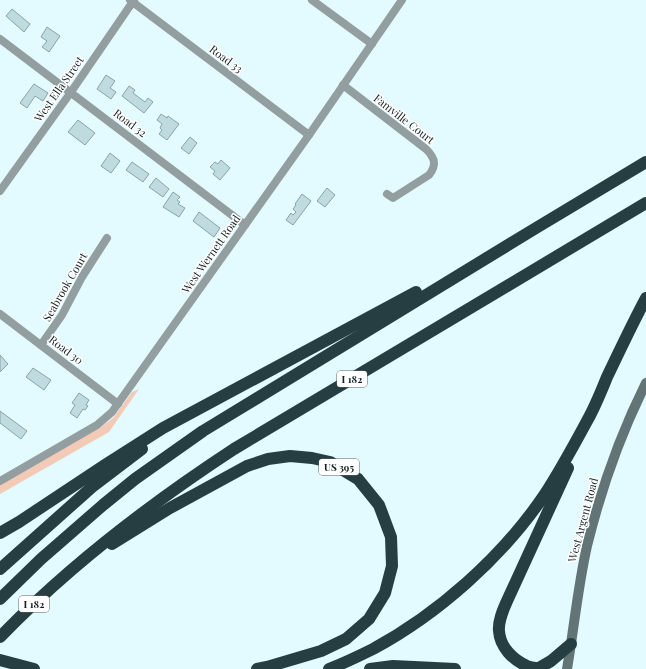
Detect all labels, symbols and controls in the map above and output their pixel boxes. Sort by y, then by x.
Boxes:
street label: Road 33 [207,41,246,76]
street label: West Ella Street [30,53,87,125]
street label: Famville Court [371,90,438,147]
street label: Road 32 [111,105,150,140]
street label: West Wernett Road [177,211,244,297]
street label: Seabrook Court [39,249,90,324]
street label: Road 30 [46,332,87,368]
road number: I 182 [337,371,367,387]
road number: US 395 [319,459,359,475]
street label: West Argent Road [564,475,601,565]
road number: I 182 [19,596,49,612]

